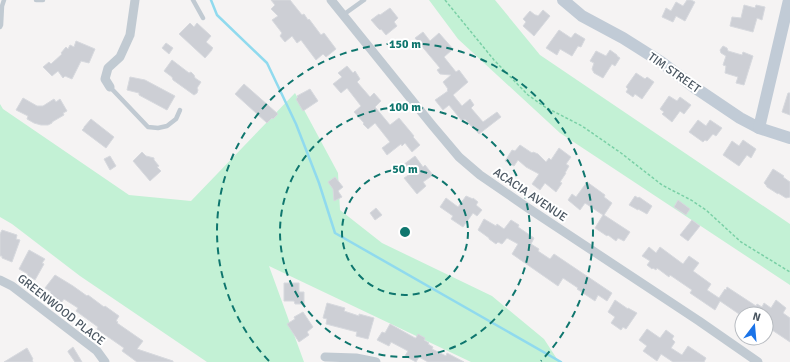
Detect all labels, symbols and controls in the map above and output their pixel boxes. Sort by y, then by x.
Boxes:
text: 150 m [389,37,421,52]
street label: TIM STREET [645,49,703,97]
text: 100 m [389,100,421,115]
text: 50 m [392,162,418,177]
street label: ACACIA AVENUE [490,165,570,225]
centre of rings [398,225,412,239]
street label: GREENWOOD PLACE [14,271,108,349]
north arrow [734,306,774,346]
text: N [751,310,762,324]

